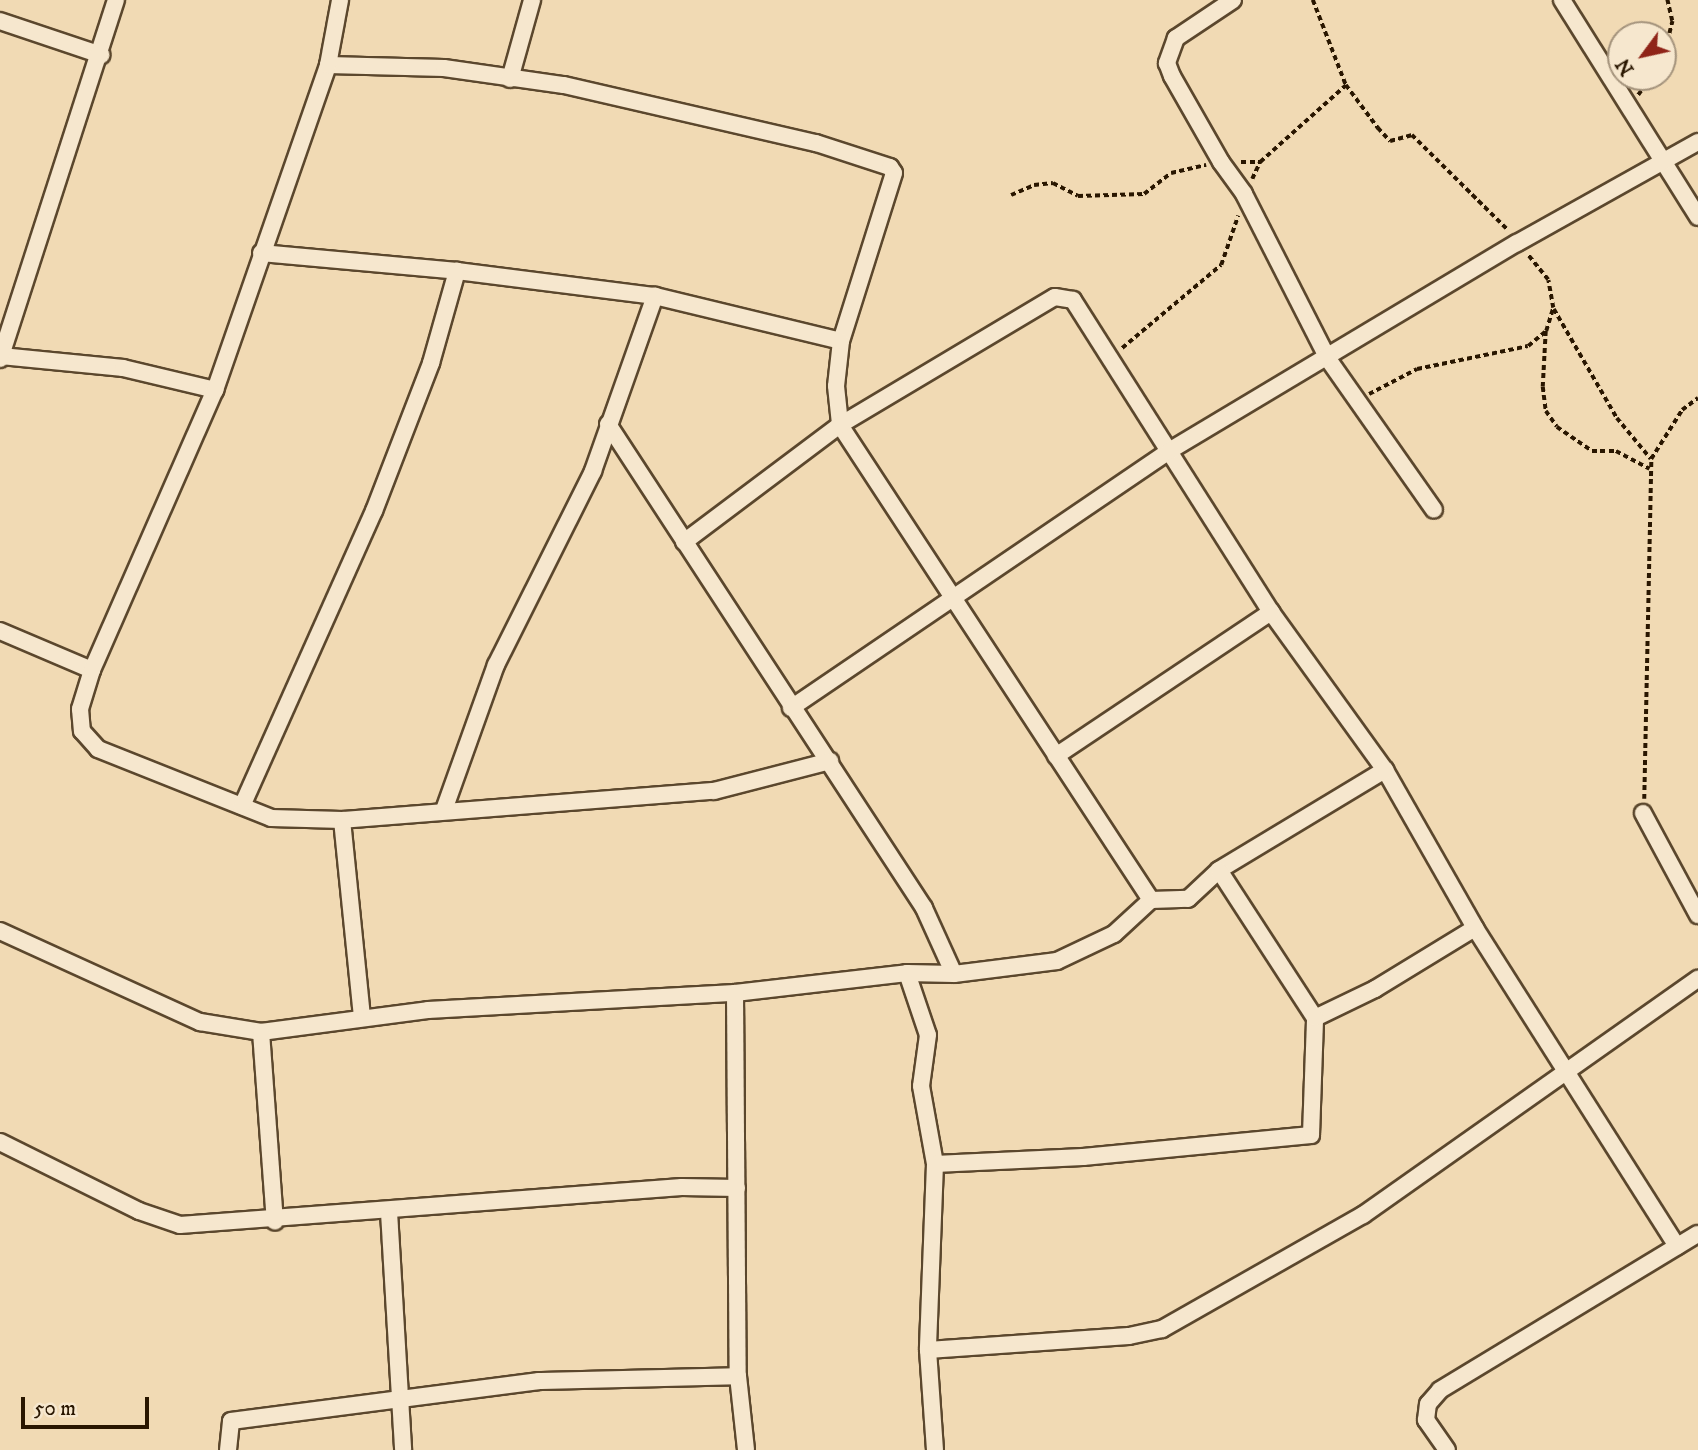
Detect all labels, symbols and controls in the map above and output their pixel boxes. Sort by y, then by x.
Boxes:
north arrow [1607,21,1677,91]
text: N [1612,54,1640,79]
scale bar [24,1384,152,1428]
text: 50 m [34,1396,76,1422]

